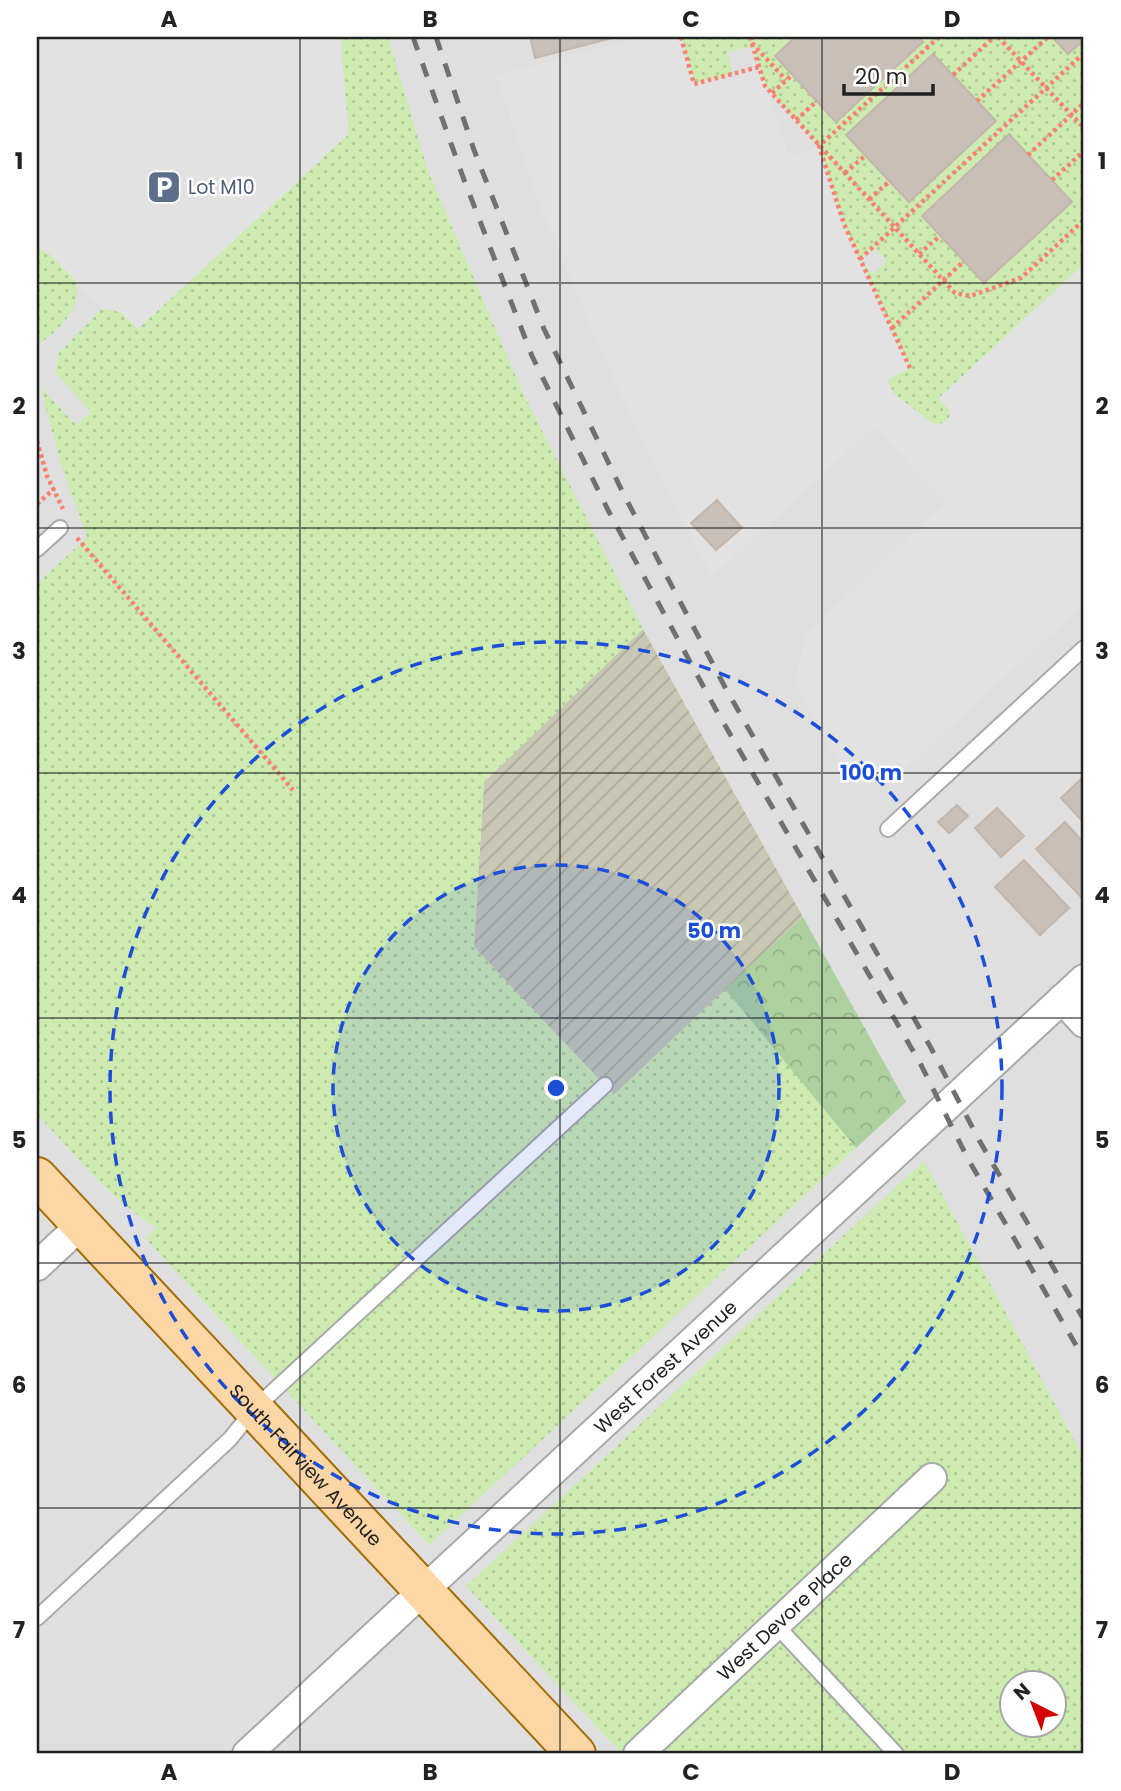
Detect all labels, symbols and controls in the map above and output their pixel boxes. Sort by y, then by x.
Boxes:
text: A [161,3,178,35]
text: B [422,3,438,35]
text: C [682,3,700,35]
text: D [944,3,960,35]
scale bar [844,52,934,96]
text: 20 m [855,62,908,91]
text: 1 [15,145,23,177]
text: 1 [1098,145,1106,177]
parking icon: Lot M10 [145,168,183,206]
place label: Lot M10 [188,174,255,201]
text: 2 [12,390,26,422]
text: 2 [1095,390,1109,422]
text: 3 [12,635,26,667]
text: 3 [1095,635,1109,667]
text: 100 m [840,758,902,787]
text: 4 [11,879,27,911]
text: 4 [1094,879,1110,911]
text: 50 m [687,916,741,945]
centre of rings [544,1076,568,1100]
text: 5 [12,1124,26,1156]
text: 5 [1095,1124,1109,1156]
street label: West Forest Avenue [588,1294,743,1440]
text: 6 [12,1369,26,1401]
text: 6 [1095,1369,1109,1401]
street label: South Fairview Avenue [223,1378,388,1552]
street label: West Devore Place [711,1547,858,1687]
text: 7 [13,1614,25,1646]
text: 7 [1096,1614,1108,1646]
north arrow [998,1668,1068,1738]
text: N [1008,1677,1036,1707]
text: A [161,1756,178,1788]
text: B [422,1756,438,1788]
text: C [682,1756,700,1788]
text: D [944,1756,960,1788]

